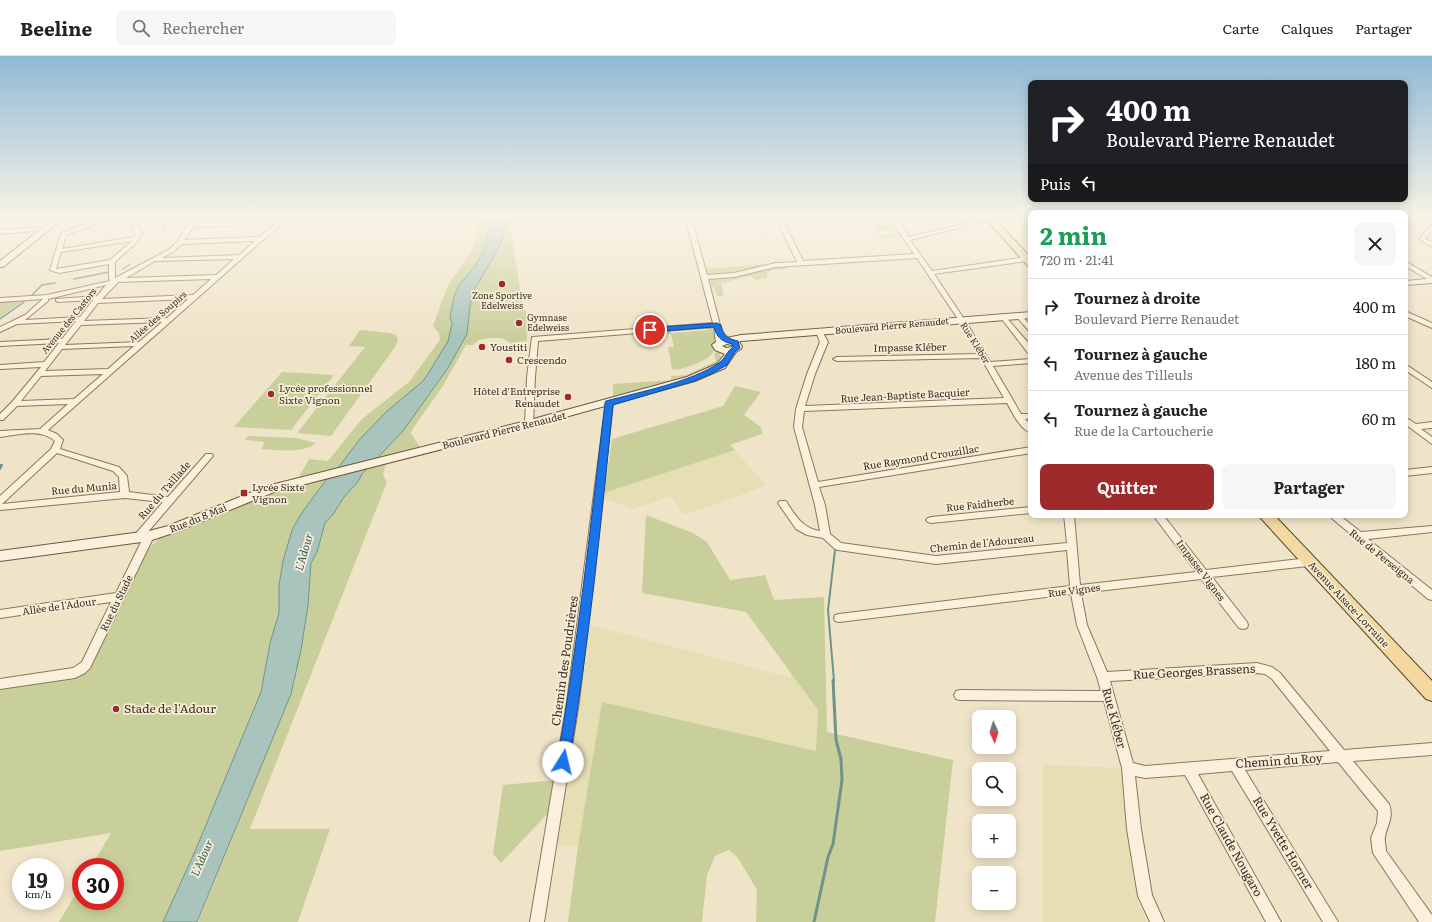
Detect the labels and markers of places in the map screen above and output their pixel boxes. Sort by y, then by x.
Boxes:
marker: Zone Sportive Edelweiss [497,279,507,289]
place label: Zone Sportive Edelweiss [472,288,532,312]
place label: Gymnase Edelweiss [527,310,569,334]
pin [633,313,667,347]
marker: Gymnase Edelweiss [514,318,524,328]
place label: Youstiti [490,339,528,354]
marker: Youstiti [477,342,487,352]
place label: Crescendo [517,352,567,367]
marker: Crescendo [504,355,514,365]
place label: Lycée professionnel Sixte Vignon [279,380,373,407]
place label: Hôtel d'Entreprise Renaudet [473,383,560,410]
marker: Lycée professionnel Sixte Vignon [266,389,276,399]
marker: Hôtel d'Entreprise Renaudet [563,392,573,402]
place label: Lycée Sixte Vignon [252,479,305,506]
marker: Lycée Sixte Vignon [239,488,249,498]
place label: Stade de l'Adour [124,699,216,717]
marker: Stade de l'Adour [111,704,121,714]

